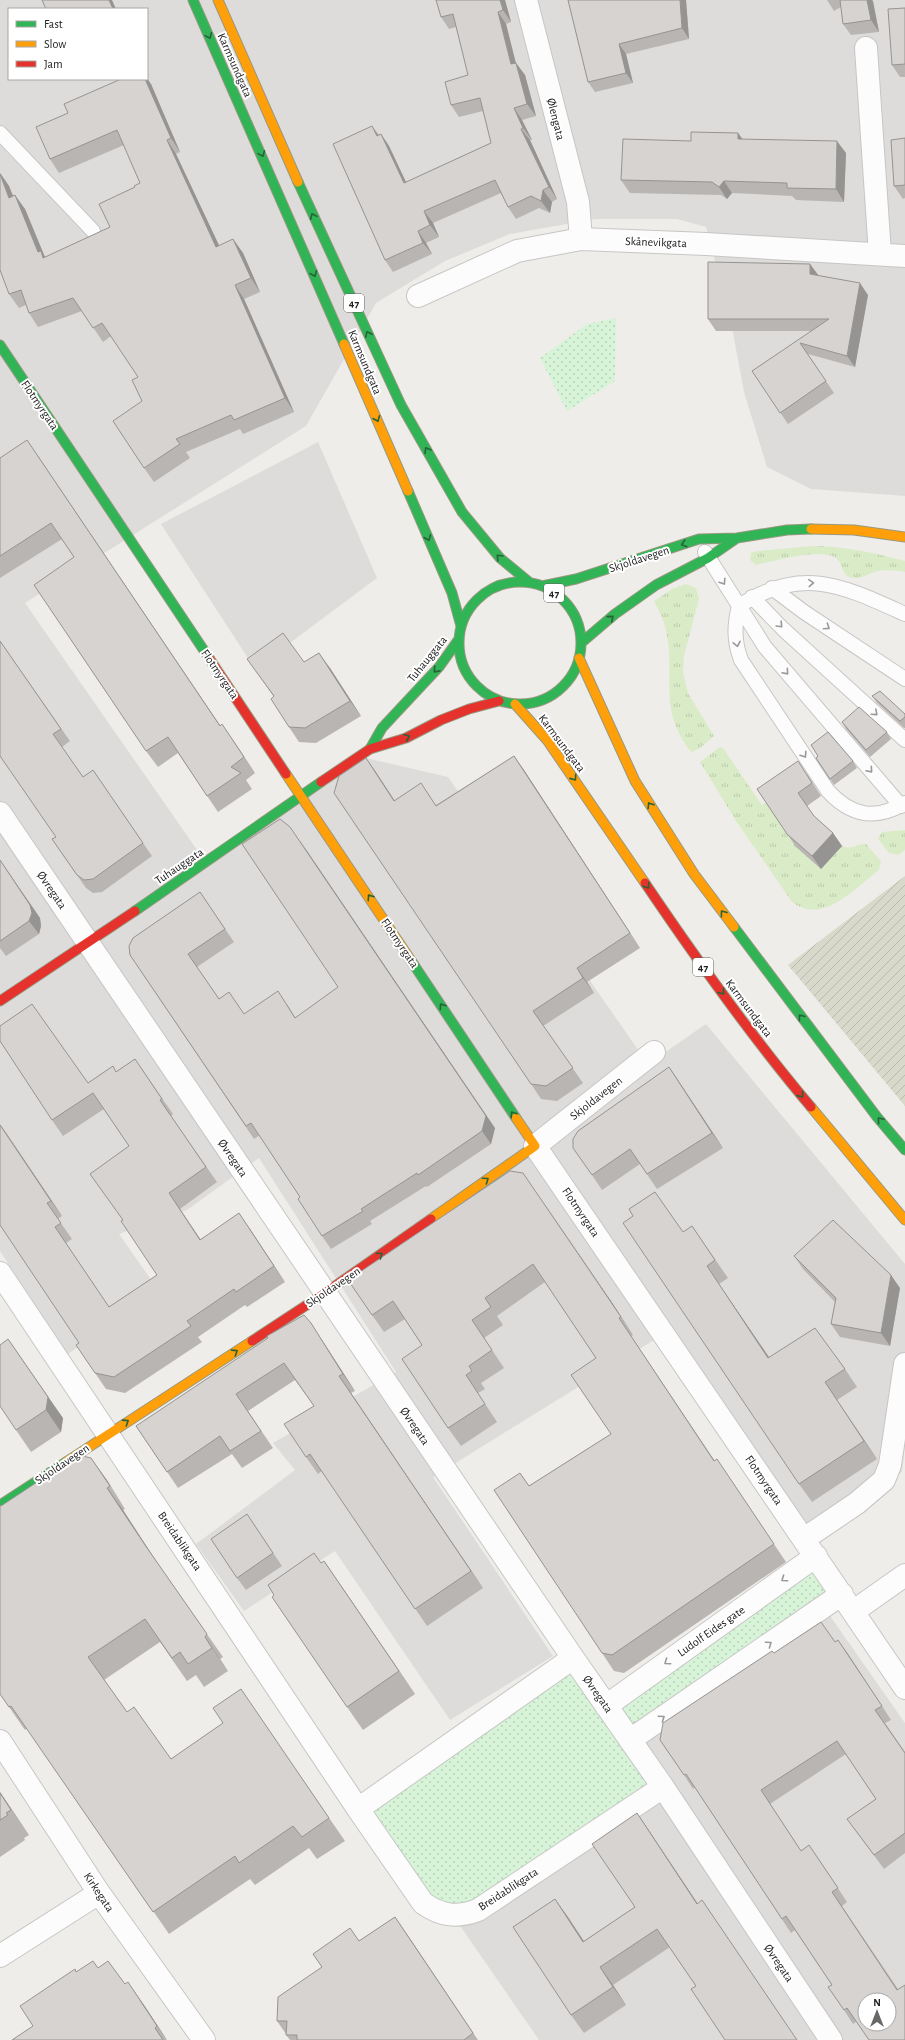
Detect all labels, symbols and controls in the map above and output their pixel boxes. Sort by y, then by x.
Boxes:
legend [8,8,148,80]
text: Fast [44,18,63,30]
one-way arrow [204,31,212,39]
street label: Karmsundgata [216,31,255,99]
text: Slow [44,38,66,50]
text: Jam [44,58,63,70]
street label: Ølengata [545,97,567,142]
one-way arrow [257,150,265,158]
one-way arrow [310,212,318,220]
street label: Skånevikgata [625,235,688,249]
one-way arrow [309,269,317,277]
road number: 47 [344,294,364,312]
street label: Karmsundgata [346,328,384,396]
one-way arrow [365,330,373,338]
street label: Flotmyrgata [18,378,61,433]
one-way arrow [372,415,380,422]
one-way arrow [424,446,431,454]
one-way arrow [423,534,431,542]
one-way arrow [681,539,688,548]
street label: Skjoldavegen [607,544,671,575]
one-way arrow [497,554,504,562]
one-way arrow [718,578,726,585]
one-way arrow [808,579,814,587]
road number: 47 [544,584,564,602]
one-way arrow [607,615,614,622]
one-way arrow [775,620,783,628]
one-way arrow [823,622,830,630]
street label: Tuhauggata [405,633,449,684]
one-way arrow [732,641,740,647]
street label: Flotmyrgata [198,647,241,702]
one-way arrow [433,666,440,673]
one-way arrow [781,667,788,674]
one-way arrow [870,708,878,716]
street label: Karmsundgata [537,712,588,774]
one-way arrow [402,734,410,742]
one-way arrow [799,751,807,758]
one-way arrow [866,766,873,773]
one-way arrow [569,774,576,781]
one-way arrow [648,802,655,809]
street label: Tuhauggata [153,845,206,886]
street label: Øvregata [35,869,69,911]
one-way arrow [642,882,650,889]
one-way arrow [367,894,375,901]
one-way arrow [721,910,728,917]
street label: Flotmyrgata [378,916,421,971]
road number: 47 [693,958,713,976]
street label: Karmsundgata [724,977,775,1039]
one-way arrow [717,988,724,995]
one-way arrow [439,1003,446,1010]
one-way arrow [799,1014,806,1021]
street label: Skjoldavegen [568,1074,625,1123]
one-way arrow [797,1090,804,1098]
one-way arrow [511,1111,518,1118]
one-way arrow [877,1118,884,1125]
street label: Øvregata [216,1137,250,1179]
one-way arrow [482,1178,489,1185]
street label: Flotmyrgata [559,1185,602,1240]
one-way arrow [376,1252,383,1260]
street label: Skjoldavegen [304,1265,363,1310]
one-way arrow [231,1349,238,1356]
street label: Øvregata [398,1405,432,1447]
one-way arrow [122,1419,129,1427]
street label: Skjoldavegen [33,1442,92,1487]
street label: Flotmyrgata [742,1453,785,1508]
street label: Breidablikgata [156,1509,204,1573]
one-way arrow [782,1574,789,1581]
street label: Ludolf Eides gate [675,1603,747,1659]
one-way arrow [765,1641,772,1649]
one-way arrow [664,1657,671,1665]
street label: Øvregata [581,1673,615,1715]
one-way arrow [658,1715,665,1723]
street label: Breidablikgata [476,1865,540,1913]
street label: Kirkegata [82,1870,117,1914]
street label: Øvregata [762,1942,796,1984]
north arrow [857,1992,897,2032]
text: N [873,1997,881,2008]

